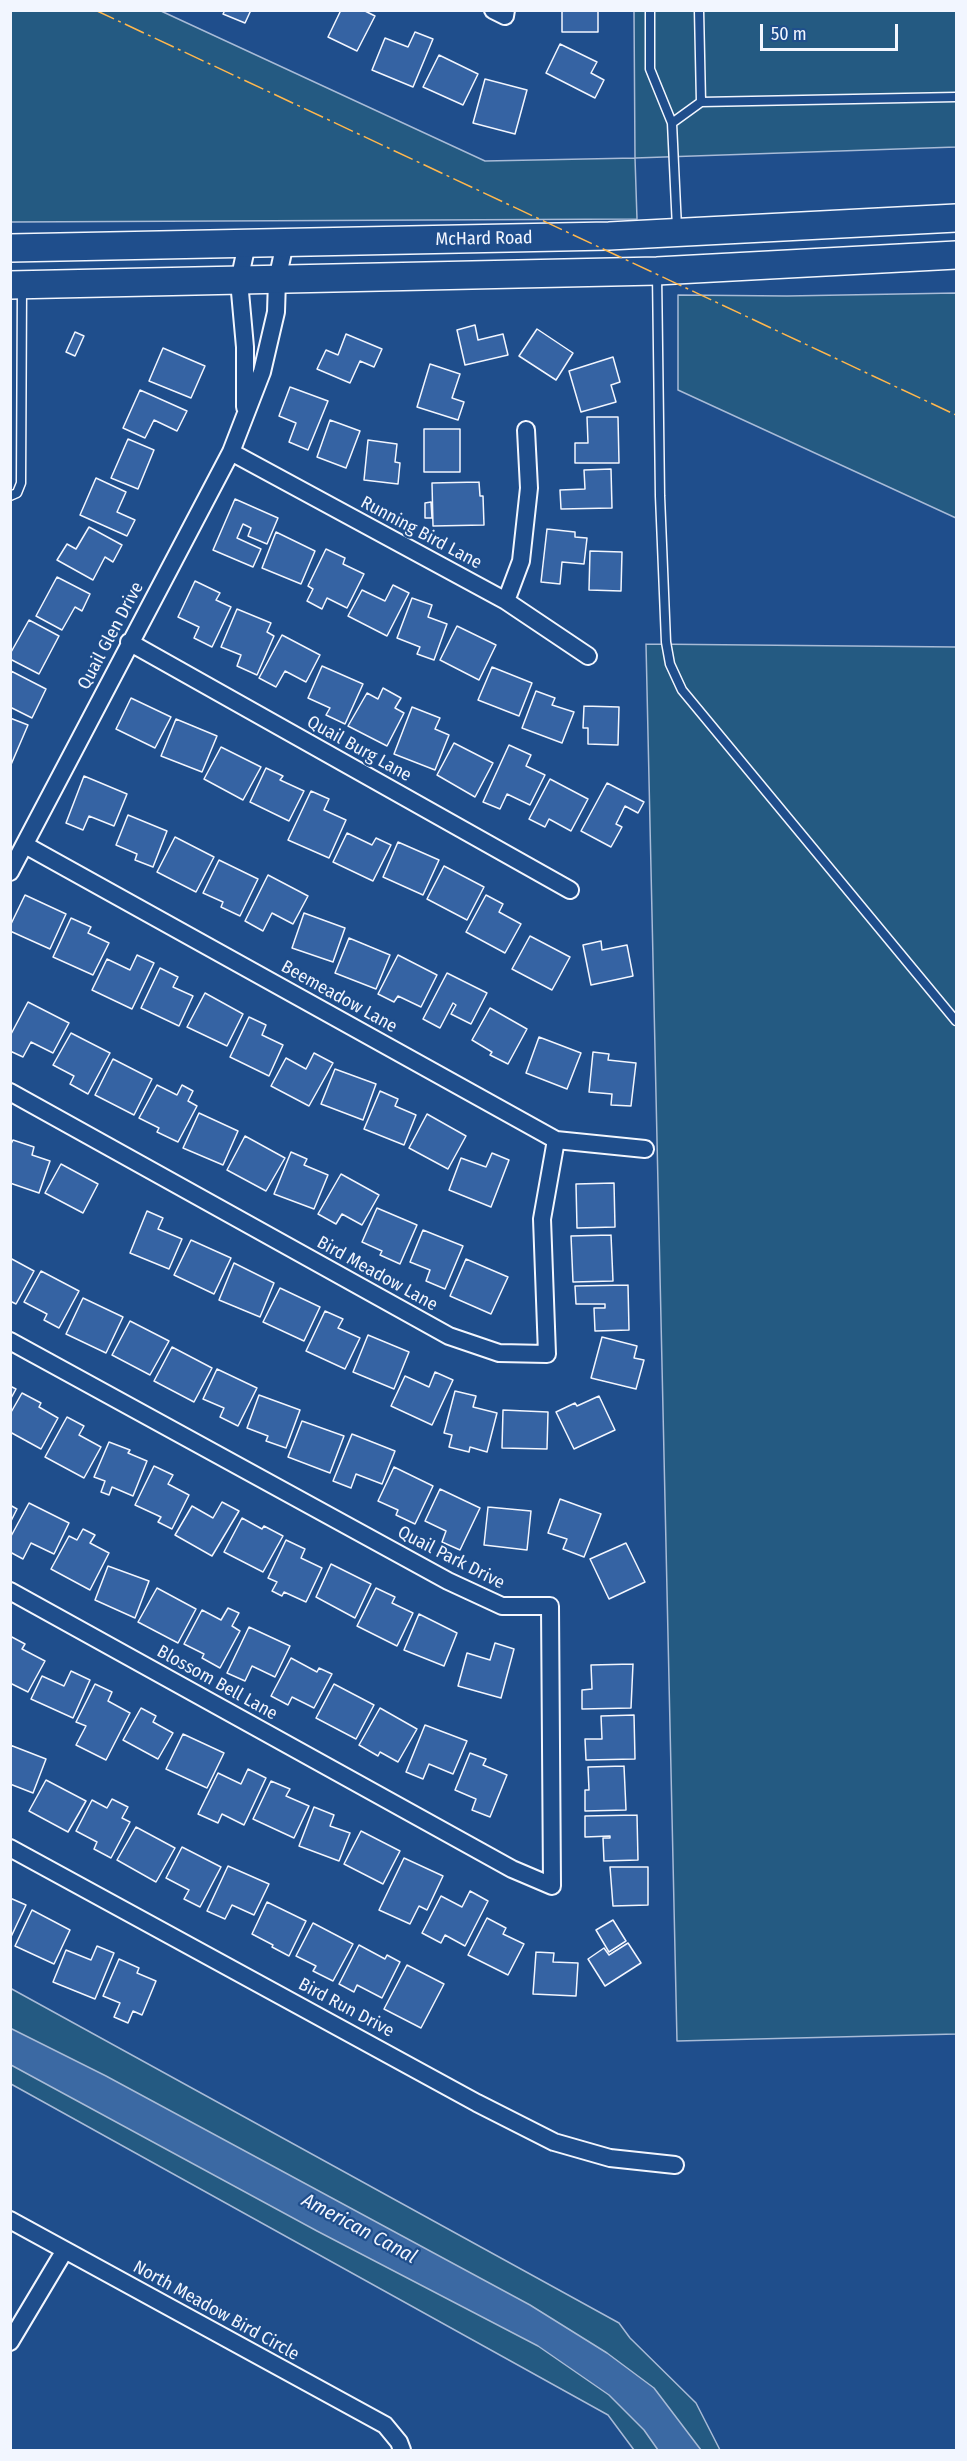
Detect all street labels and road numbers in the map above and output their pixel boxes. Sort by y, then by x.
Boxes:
street label: McHard Road [435,227,533,251]
street label: Running Bird Lane [357,492,485,574]
street label: Quail Glen Drive [74,579,148,693]
street label: Quail Burg Lane [303,711,415,787]
street label: Beemeadow Lane [277,956,401,1038]
street label: Bird Meadow Lane [313,1232,441,1316]
street label: Quail Park Drive [394,1522,508,1594]
street label: Blossom Bell Lane [153,1641,281,1725]
street label: Bird Run Drive [295,1974,397,2042]
street label: North Meadow Bird Circle [129,2256,303,2366]

